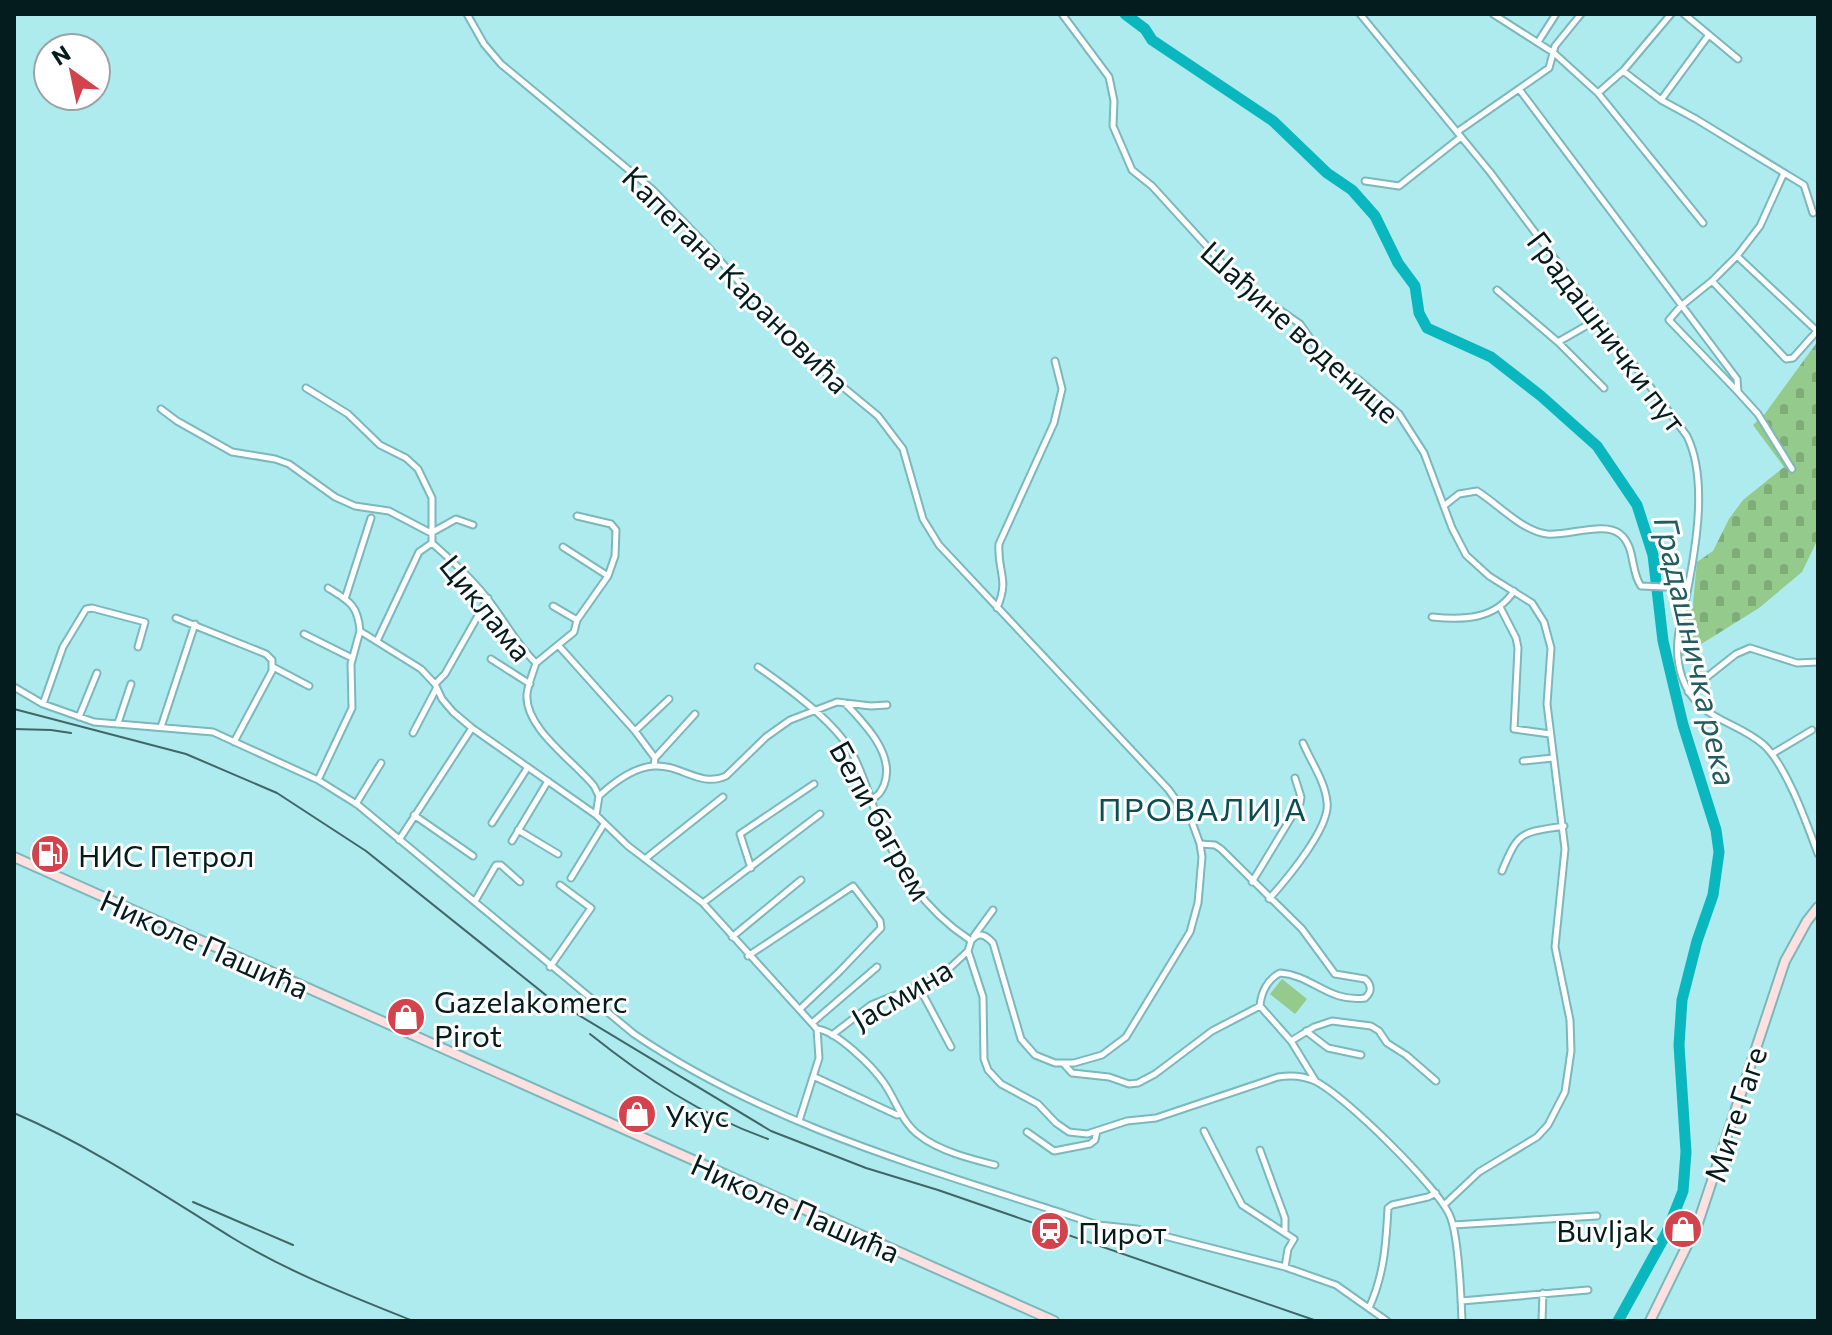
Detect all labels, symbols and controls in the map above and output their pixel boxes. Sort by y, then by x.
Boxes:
north arrow [32,32,112,112]
text: N [47,39,75,71]
street label: Капетана Карановића [616,158,858,400]
street label: Градашнички пут [1521,223,1695,439]
street label: Шађине воденице [1194,232,1408,430]
water label: Градашничка река [1647,512,1747,790]
street label: Циклама [433,546,541,668]
street label: Бели багрем [823,734,941,906]
district label: ПРОВАЛИЈА [1098,788,1308,828]
fuel station icon: НИС Петрол [29,833,71,875]
place label: НИС Петрол [78,836,254,873]
street label: Николе Пашића [95,880,315,1006]
street label: Јасмина [844,949,958,1037]
place label: Gazelakomerc Pirot [434,982,628,1053]
shop icon: Gazelakomerc Pirot [385,996,427,1038]
street label: Мите Гаге [1695,1042,1773,1186]
shop icon: Укус [616,1093,658,1135]
place label: Укус [665,1096,729,1133]
street label: Николе Пашића [686,1144,906,1270]
shop icon: Buvljak [1662,1208,1704,1250]
station icon: Пирот [1029,1210,1071,1252]
place label: Buvljak [1556,1211,1655,1248]
place label: Пирот [1078,1213,1167,1250]

